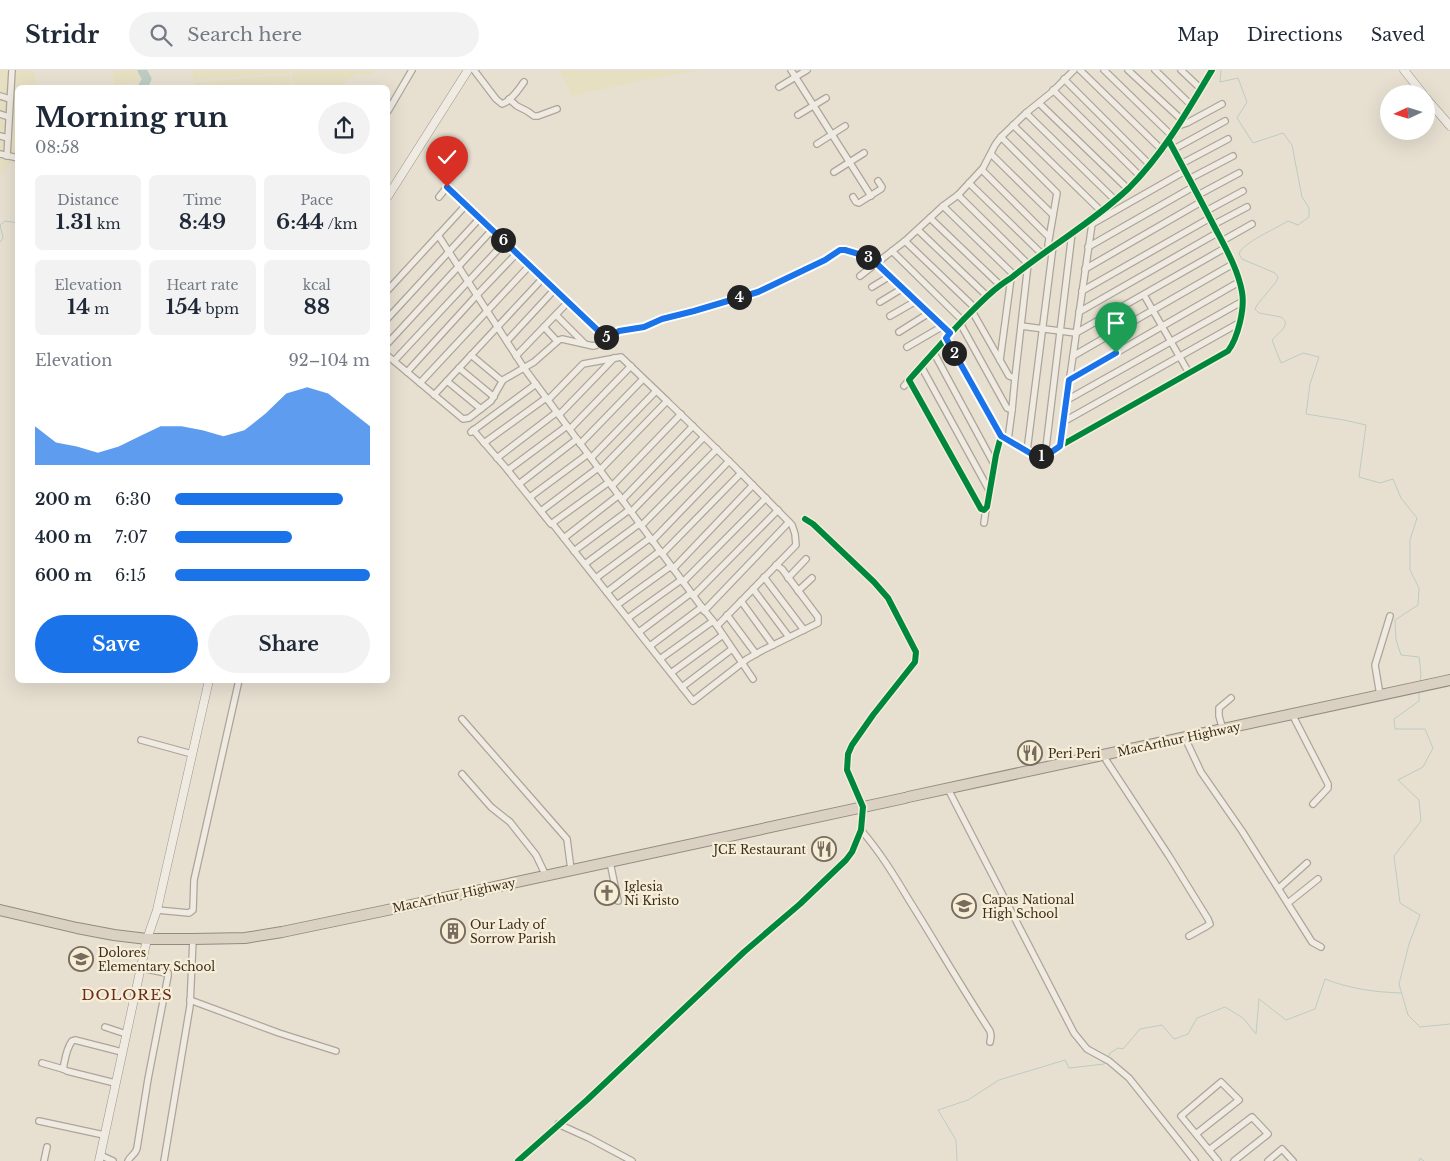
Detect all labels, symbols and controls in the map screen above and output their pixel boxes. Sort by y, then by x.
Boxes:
search box [129,12,479,57]
text: Stridr [25,20,99,49]
icon: search [147,21,175,49]
text: Search here [187,23,302,46]
text: Map [1177,24,1219,46]
text: Directions [1247,24,1343,46]
text: Saved [1371,24,1425,46]
north arrow [1380,85,1435,140]
map controls [1380,85,1435,140]
text: Morning run [35,100,228,135]
button: share [318,102,370,154]
pin [426,136,468,187]
text: 08:58 [35,137,79,157]
icon: check [433,143,461,171]
text: Distance [57,191,119,209]
text: Time [183,191,222,209]
text: Pace [300,191,333,209]
text: 1.31 [56,209,93,235]
text: 8:49 [179,209,226,235]
text: 6:44 [276,209,324,235]
text: km [93,215,121,233]
text: /km [324,215,358,233]
pin: 6 [490,228,516,252]
text: 6 [499,231,508,249]
pin: 3 [856,244,880,270]
text: 3 [864,248,873,266]
text: Elevation [54,276,122,294]
text: Heart rate [166,276,239,294]
text: kcal [303,276,331,294]
pin: 4 [726,284,752,310]
text: 4 [735,288,744,306]
text: 14 [67,294,90,320]
text: 154 [166,294,201,320]
text: 88 [303,294,330,320]
text: m [90,300,109,318]
text: bpm [201,300,239,318]
pin [1095,302,1137,353]
icon: arrive [1102,309,1130,337]
pin: 5 [594,324,618,350]
text: 5 [602,328,611,346]
pin: 2 [942,340,966,366]
text: 2 [950,344,959,362]
text: Elevation [35,350,112,370]
text: 92–104 m [289,350,370,370]
pin: 1 [1028,444,1054,468]
text: 1 [1038,447,1045,465]
text: 200 m [35,489,92,509]
text: 6:30 [115,489,151,509]
text: 400 m [35,527,92,547]
text: 7:07 [115,527,147,547]
text: 600 m [35,565,92,585]
text: 6:15 [115,565,146,585]
button: Save [35,615,198,673]
button: Share [208,615,370,673]
street label: MacArthur Highway [1116,719,1242,759]
restaurant icon: Peri Peri [1017,740,1043,766]
place label: Peri Peri [1048,746,1101,761]
restaurant icon: JCE Restaurant [811,836,837,862]
place label: JCE Restaurant [712,842,806,857]
street label: MacArthur Highway [391,875,517,915]
place label: Iglesia Ni Kristo [624,879,679,908]
church icon: Iglesia Ni Kristo [594,880,620,906]
place label: Capas National High School [982,892,1074,921]
school or university icon: Capas National High School [951,893,977,919]
place label: Our Lady of Sorrow Parish [470,917,556,946]
building icon: Our Lady of Sorrow Parish [440,918,466,944]
place label: Dolores Elementary School [98,945,215,974]
school or university icon: Dolores Elementary School [68,946,94,972]
district label: DOLORES [81,985,173,1004]

